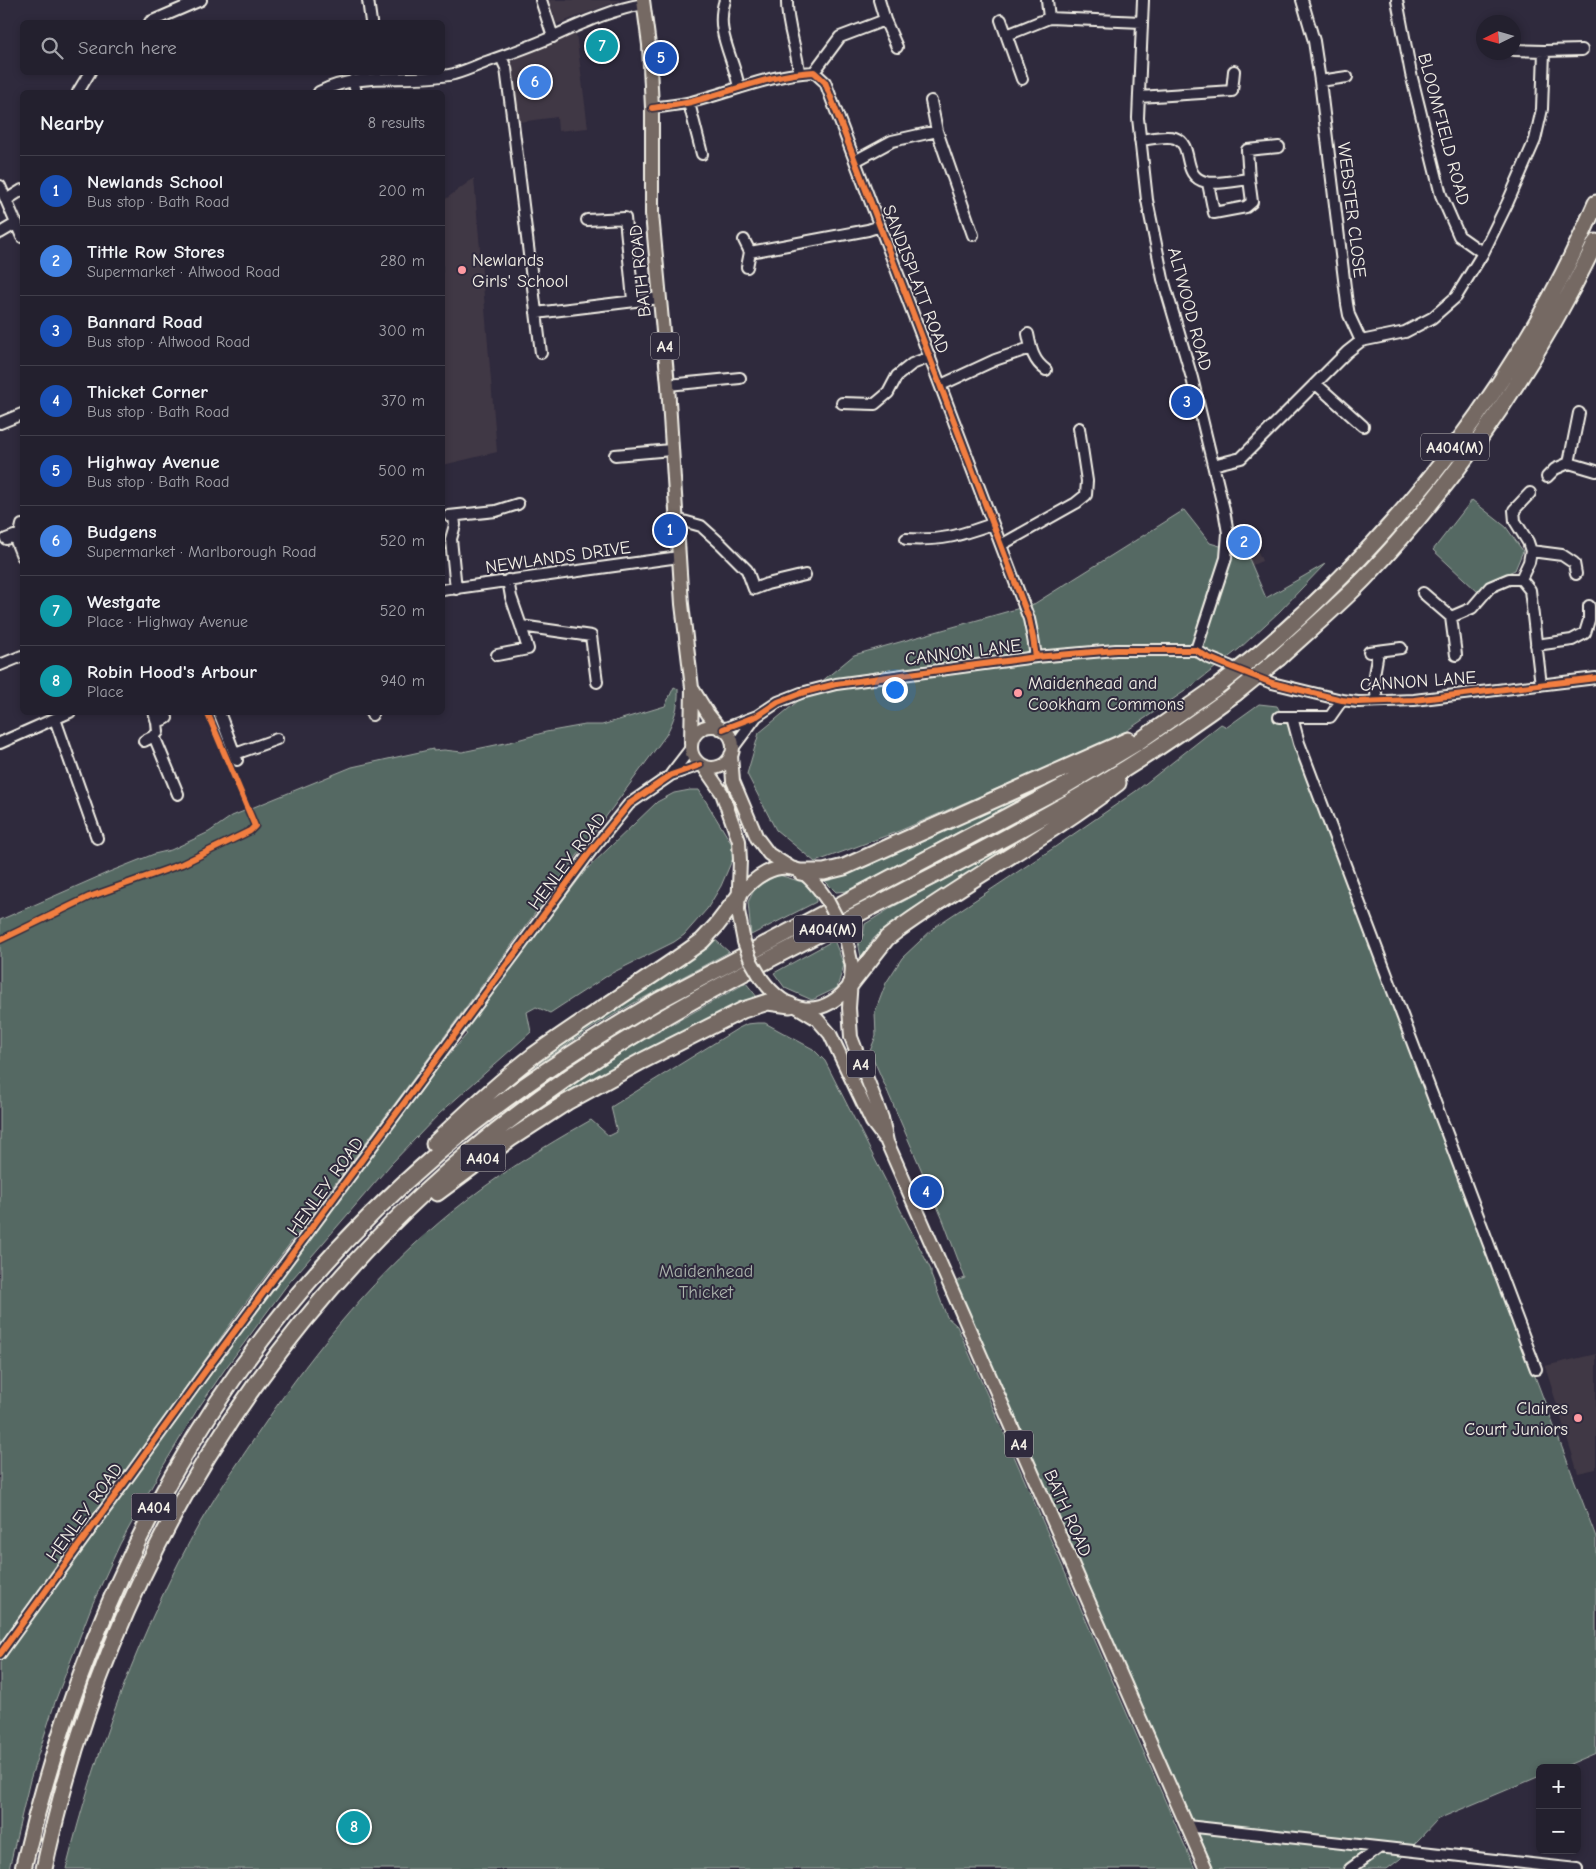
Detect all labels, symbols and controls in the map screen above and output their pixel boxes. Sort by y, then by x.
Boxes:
north arrow [1476,15,1521,60]
search box [20,20,445,75]
pin: 7 [586,27,618,65]
icon: search [38,34,66,62]
text: Search here [78,37,177,59]
pin: 5 [645,39,677,77]
street label: BLOOMFIELD ROAD [1413,51,1474,207]
pin: 6 [519,63,551,101]
text: Nearby [40,111,104,135]
text: 8 results [368,114,425,132]
street label: WEBSTER CLOSE [1333,141,1370,279]
text: Newlands School [87,171,223,193]
text: 1 [53,182,59,200]
text: 200 m [379,182,425,200]
text: Bus stop · Bath Road [87,193,230,211]
street label: SANDISPLATT ROAD [878,202,954,356]
street label: BATH ROAD [625,224,656,318]
text: Tittle Row Stores [87,241,225,263]
street label: ALTWOOD ROAD [1163,245,1216,373]
place label: Newlands Girls' School [472,250,568,292]
text: 2 [52,252,60,270]
text: 280 m [380,252,425,270]
text: Supermarket · Altwood Road [87,263,280,281]
marker: Newlands Girls' School [456,264,468,276]
text: Bannard Road [87,311,203,333]
text: 3 [52,322,60,340]
text: 300 m [379,322,425,340]
road number: A4 [651,332,679,360]
text: Bus stop · Altwood Road [87,333,250,351]
text: Thicket Corner [87,381,208,403]
pin: 3 [1171,383,1203,421]
text: 4 [52,392,60,410]
text: 370 m [381,392,425,410]
text: Bus stop · Bath Road [87,403,230,421]
road number: A404(M) [1421,434,1489,461]
text: Highway Avenue [87,451,220,473]
text: 5 [52,462,60,480]
text: 500 m [378,462,425,480]
text: Bus stop · Bath Road [87,473,230,491]
pin: 1 [654,511,686,549]
text: Budgens [87,521,157,543]
pin: 2 [1228,523,1260,561]
text: 6 [52,532,60,550]
text: 520 m [380,532,425,550]
street label: NEWLANDS DRIVE [484,537,632,578]
text: Supermarket · Marlborough Road [87,543,316,561]
text: Westgate [87,591,161,613]
text: 7 [52,602,60,620]
text: 520 m [380,602,425,620]
text: Place · Highway Avenue [87,613,248,631]
street label: CANNON LANE [904,635,1022,670]
text: Robin Hood's Arbour [87,661,257,683]
street label: CANNON LANE [1359,667,1477,696]
text: 8 [52,672,60,690]
text: 940 m [380,672,425,690]
place label: Maidenhead and Cookham Commons [1028,673,1184,715]
your location [882,677,908,703]
text: Place [87,683,123,701]
marker: Maidenhead and Cookham Commons [1012,687,1024,699]
street label: HENLEY ROAD [524,809,611,914]
road number: A404(M) [794,916,862,942]
road number: A4 [847,1050,875,1078]
street label: HENLEY ROAD [283,1133,368,1240]
road number: A404 [460,1144,506,1172]
pin: 4 [910,1173,942,1211]
park label: Maidenhead Thicket [659,1261,753,1303]
place label: Claires Court Juniors [1464,1398,1568,1440]
marker: Claires Court Juniors [1572,1412,1584,1424]
road number: A4 [1005,1430,1033,1458]
street label: HENLEY ROAD [42,1459,127,1566]
street label: BATH ROAD [1039,1467,1096,1560]
road number: A404 [132,1494,176,1520]
map controls [1536,1764,1581,1854]
button: + [1536,1764,1581,1809]
pin: 8 [338,1808,370,1846]
button: − [1536,1809,1581,1854]

